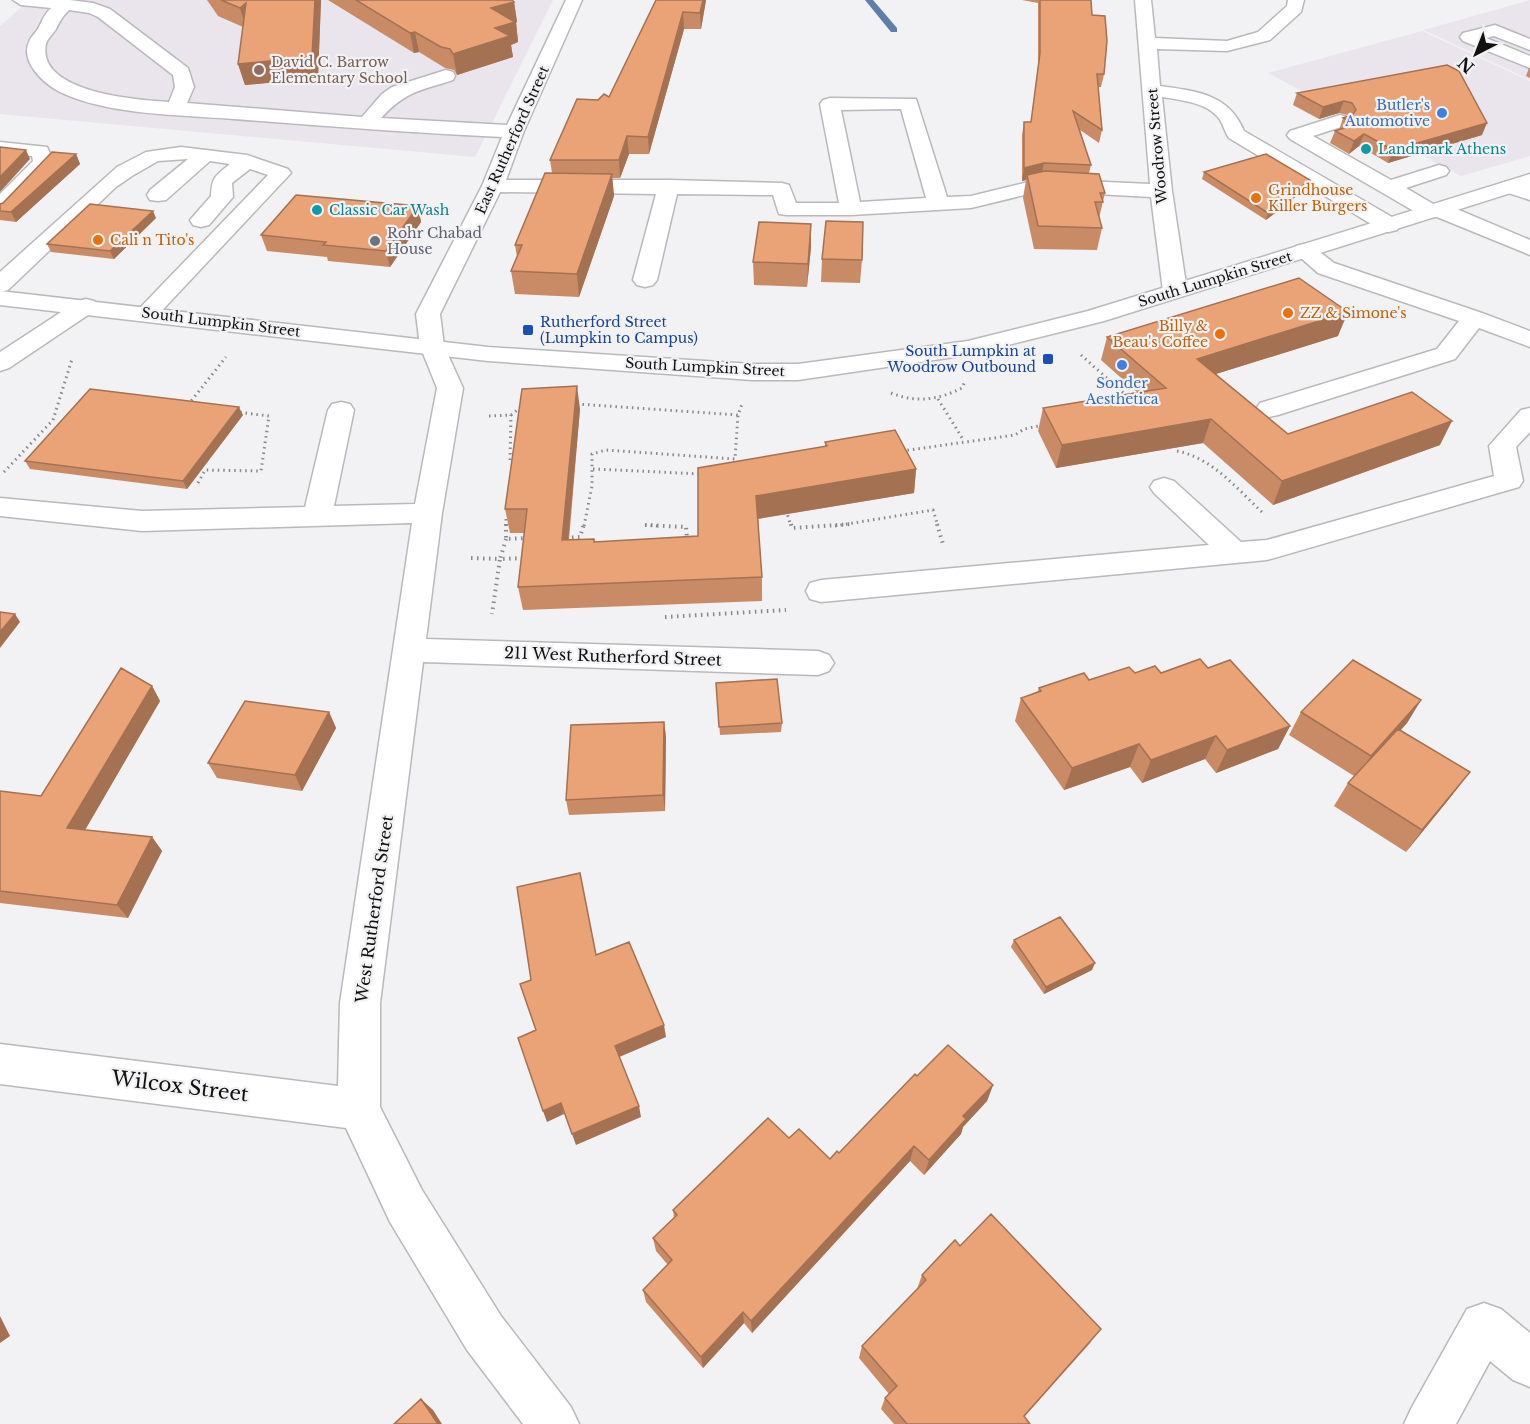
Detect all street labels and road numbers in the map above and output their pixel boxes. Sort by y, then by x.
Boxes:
street label: East Rutherford Street [471,62,553,217]
street label: Woodrow Street [1143,87,1171,206]
street label: South Lumpkin Street [1136,247,1295,311]
street label: South Lumpkin Street [141,303,302,341]
street label: South Lumpkin Street [625,354,786,380]
street label: 211 West Rutherford Street [504,642,722,670]
street label: West Rutherford Street [351,814,397,1005]
street label: Wilcox Street [109,1066,250,1106]

